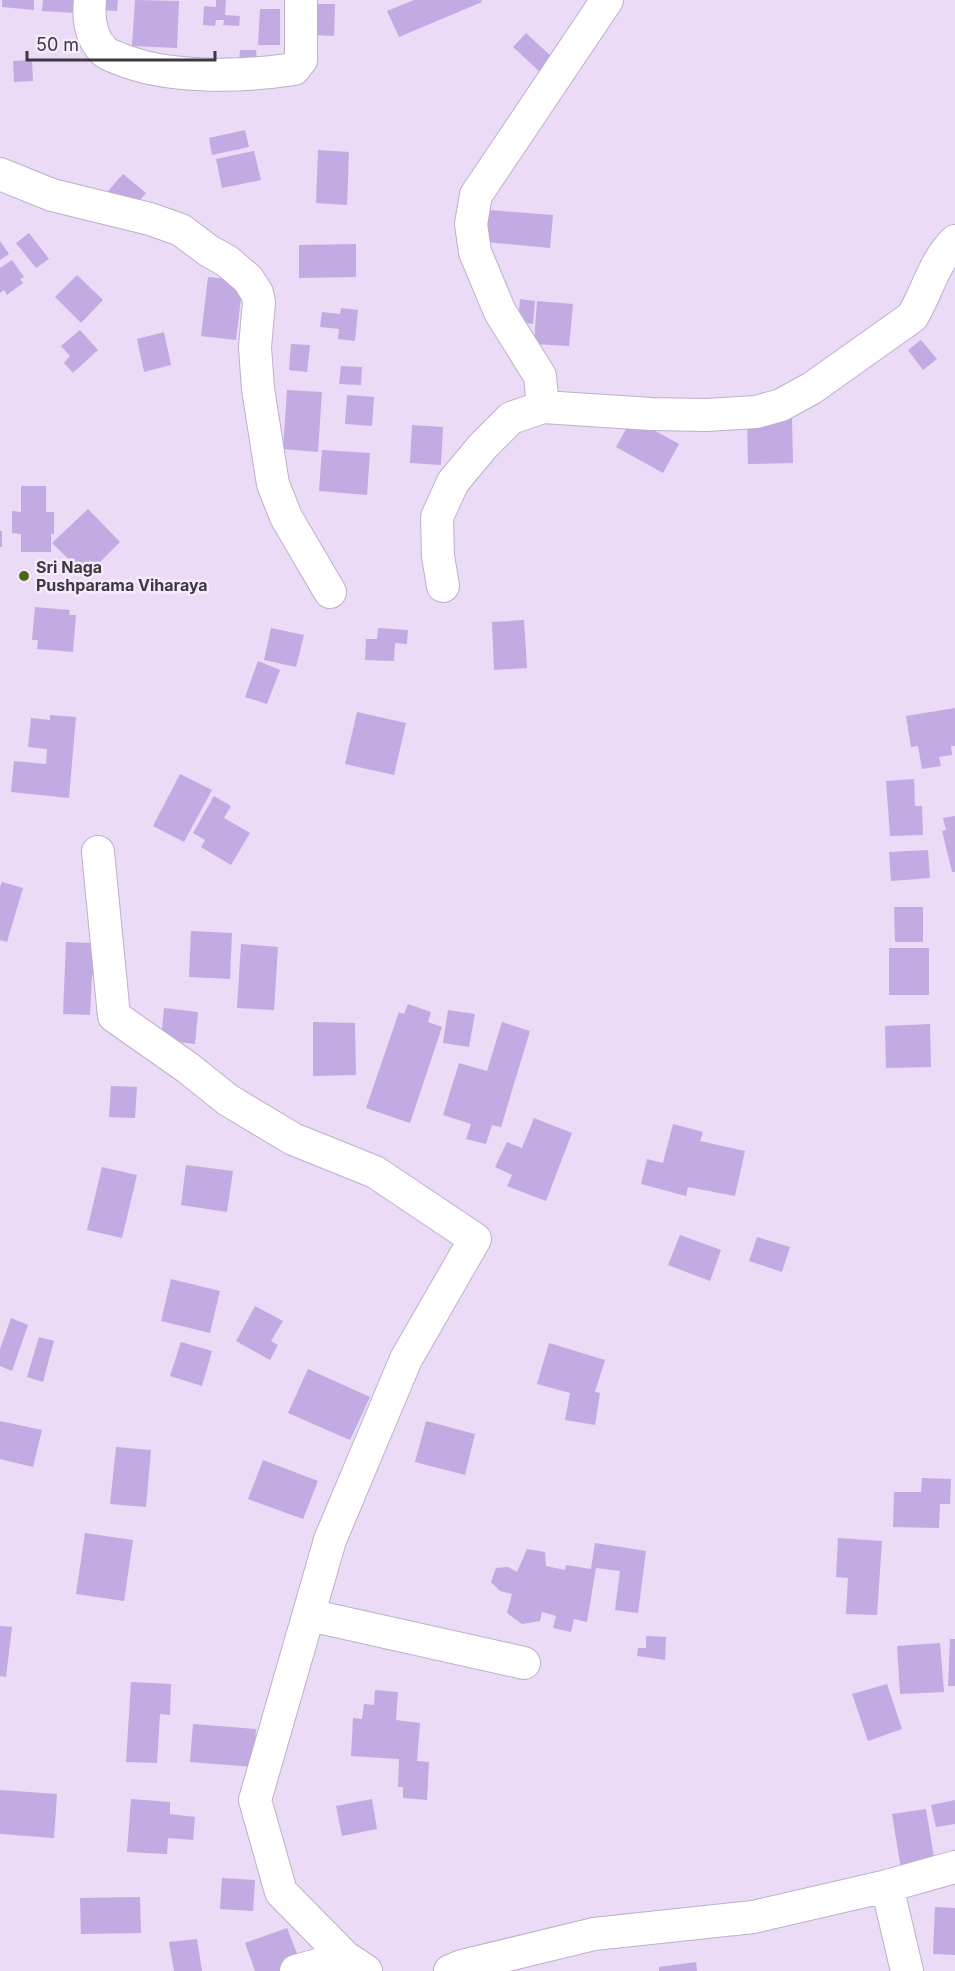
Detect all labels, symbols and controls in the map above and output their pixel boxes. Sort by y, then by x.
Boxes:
scale bar [27,24,214,62]
text: 50 m [36,34,79,55]
place label: Sri Naga Pushparama Viharaya [36,557,208,595]
marker: Sri Naga Pushparama Viharaya [17,569,31,583]

